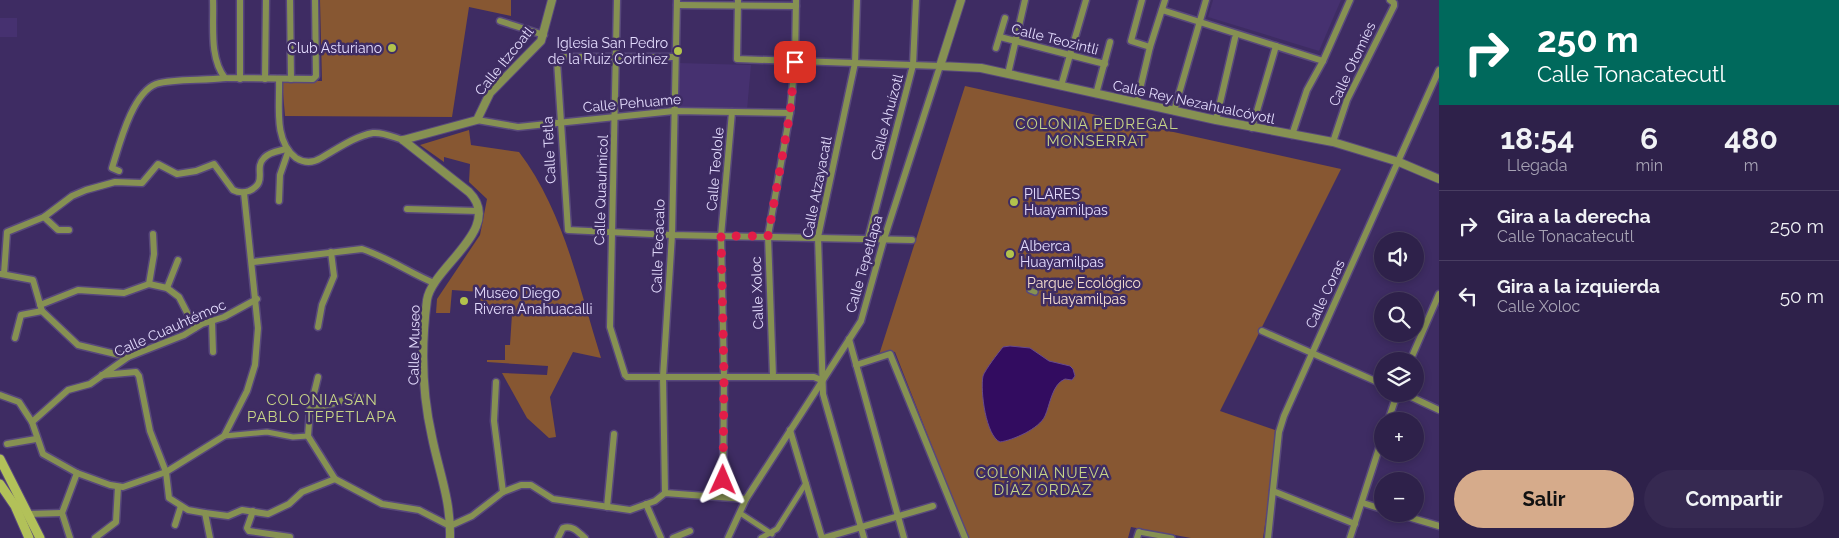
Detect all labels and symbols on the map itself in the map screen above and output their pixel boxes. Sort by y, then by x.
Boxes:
street label: Calle Otomíes [1326,19,1379,109]
street label: Calle Teozintli [1010,20,1100,58]
street label: Calle Itzcoatl [472,23,537,98]
place label: Iglesia San Pedro de la Ruiz Cortinez [548,35,668,67]
place label: Club Asturiano [287,40,382,56]
pin [774,41,816,83]
marker: Club Asturiano [386,42,398,54]
marker: Iglesia San Pedro de la Ruiz Cortinez [672,45,684,57]
street label: Calle Ahuízotl [868,72,906,162]
street label: Calle Rey Nezahualcóyotl [1111,77,1277,127]
street label: Calle Pehuame [582,91,682,115]
district label: COLONIA PEDREGAL MONSERRAT [1015,115,1179,150]
street label: Calle Tetla [539,116,559,184]
street label: Calle Teolole [703,127,727,211]
street label: Calle Quauhnicol [591,134,611,246]
street label: Calle Atzayacatl [799,135,835,239]
place label: PILARES Huayamilpas [1024,186,1108,218]
marker: PILARES Huayamilpas [1008,196,1020,208]
street label: Calle Tecacalo [648,199,668,293]
street label: Calle Tepetlapa [842,213,886,315]
place label: Alberca Huayamilpas [1020,238,1104,270]
marker: Alberca Huayamilpas [1004,248,1016,260]
street label: Calle Xoloc [748,256,766,330]
street label: Calle Coras [1302,257,1348,331]
park label: Parque Ecológico Huayamilpas [1027,275,1141,307]
place label: Museo Diego Rivera Anahuacalli [474,285,593,317]
marker: Museo Diego Rivera Anahuacalli [458,295,470,307]
street label: Calle Cuauhtémoc [112,296,228,360]
street label: Calle Museo [405,305,423,385]
district label: COLONIA SAN PABLO TEPETLAPA [247,391,397,426]
position arrow [696,453,748,505]
district label: COLONIA NUEVA DÍAZ ORDAZ [976,464,1110,499]

